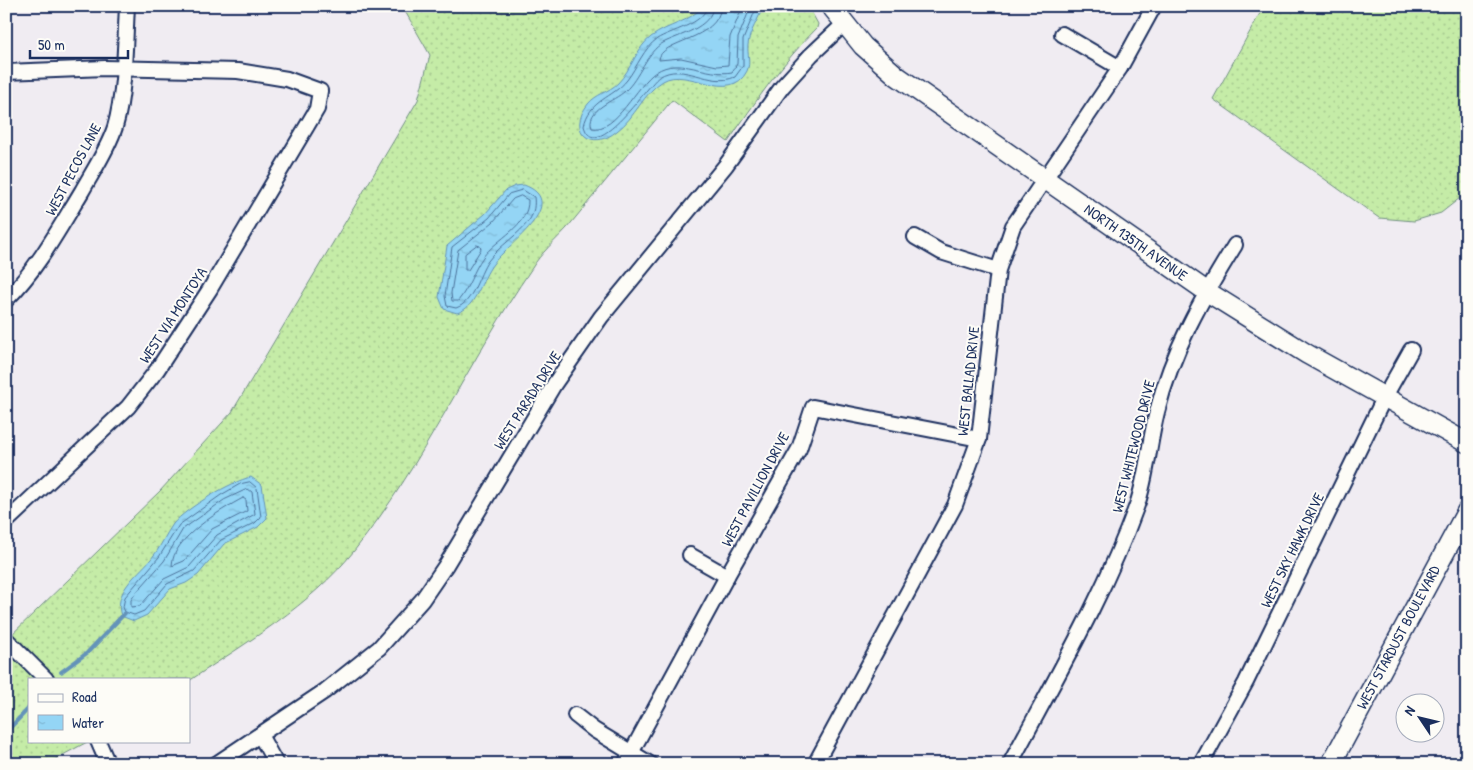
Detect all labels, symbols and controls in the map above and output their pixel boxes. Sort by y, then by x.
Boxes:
scale bar [30,28,128,60]
text: 50 m [38,34,65,55]
street label: WEST PECOS LANE [40,119,106,219]
street label: NORTH 135TH AVENUE [1080,198,1192,286]
street label: WEST VIA MONTOYA [134,262,212,367]
street label: WEST BALLAD DRIVE [952,325,984,437]
street label: WEST PARADA DRIVE [488,347,566,453]
street label: WEST WHITEWOOD DRIVE [1106,377,1160,514]
street label: WEST PAVILLION DRIVE [716,428,794,550]
street label: WEST SKY HAWK DRIVE [1255,489,1329,611]
street label: WEST STARDUST BOULEVARD [1351,561,1445,713]
legend [28,678,190,742]
text: Road [72,686,97,707]
north arrow [1396,692,1446,742]
text: N [1399,701,1419,719]
text: Water [72,712,104,733]

